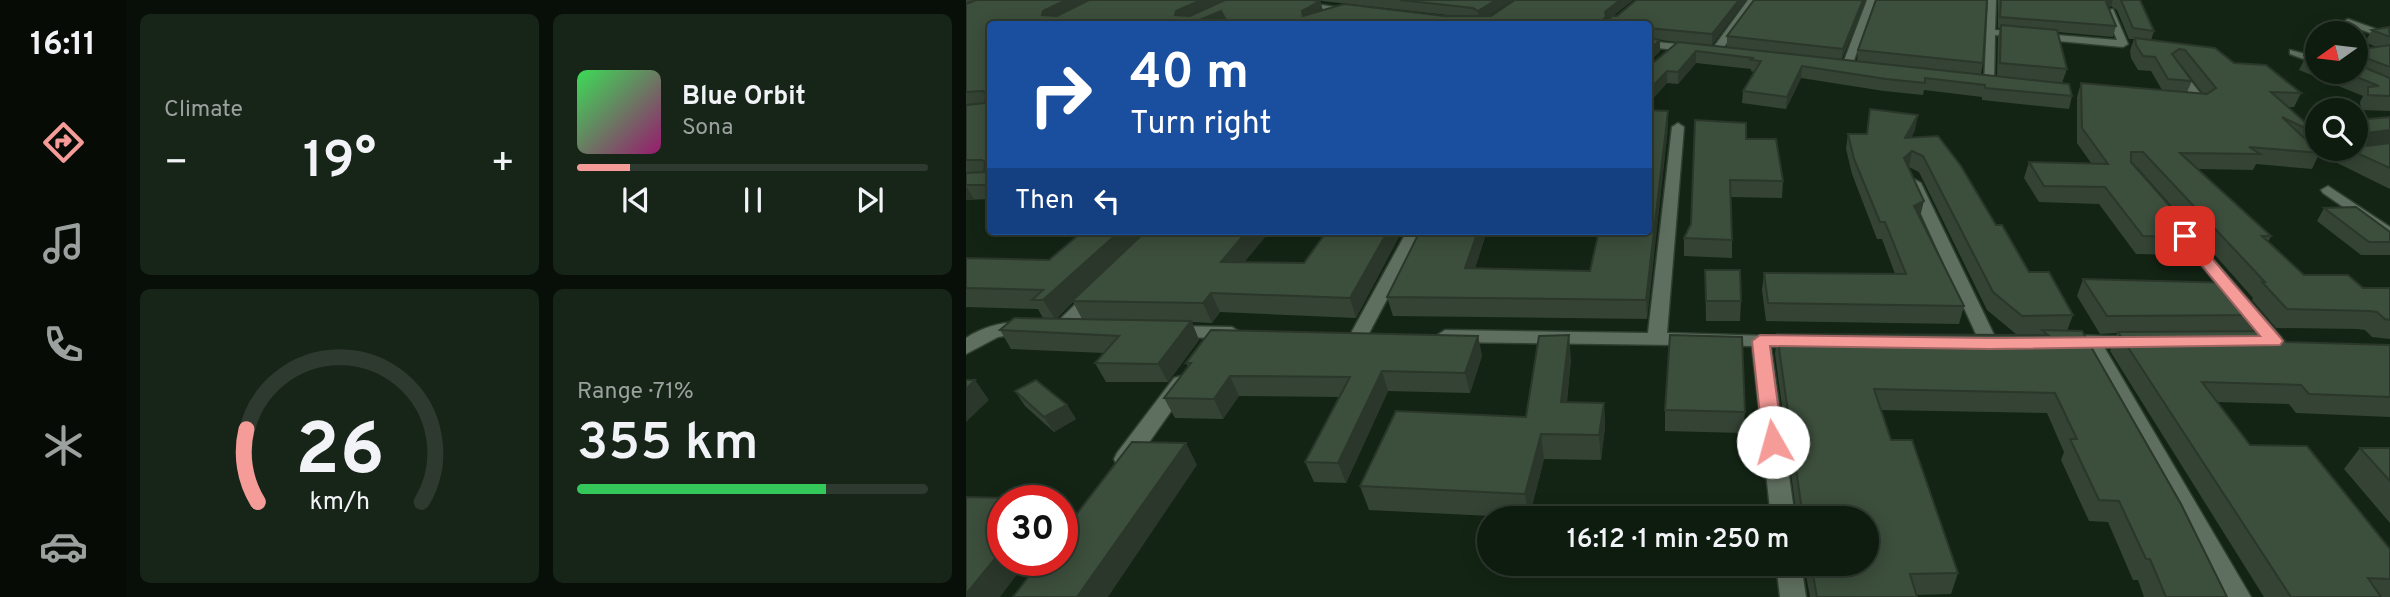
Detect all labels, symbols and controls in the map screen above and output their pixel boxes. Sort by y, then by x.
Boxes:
north arrow [2305,21,2368,84]
map controls [2305,21,2368,161]
text: 16:11 [30,26,96,66]
text: 40 m [1130,44,1249,106]
icon: right [1015,49,1106,140]
text: Blue Orbit [682,81,806,114]
text: Climate [164,96,243,125]
button: search [2305,98,2368,161]
text: Turn right [1130,105,1272,145]
text: Sona [682,114,733,143]
icon: directions [39,118,88,167]
text: 19° [303,130,376,196]
text: − [164,140,189,189]
text: + [490,140,515,189]
icon: previous [617,181,655,219]
icon: pause [734,181,772,219]
icon: next [851,181,889,219]
icon: left [1088,182,1126,220]
text: Then [1015,185,1074,218]
pin [2155,206,2215,266]
icon: arrive [2166,217,2204,255]
icon: music [39,219,88,268]
icon: phone [39,320,88,369]
text: Range · 71% [577,378,694,407]
position arrow [1736,405,1810,479]
text: 26 [295,408,384,500]
text: 355 km [577,412,759,478]
icon: climate [39,421,88,470]
speed limit sign: 30 [987,485,1078,576]
text: km/h [309,487,370,519]
icon: car [39,522,88,571]
text: 16:12 · 1 min · 250 m [1567,524,1789,557]

